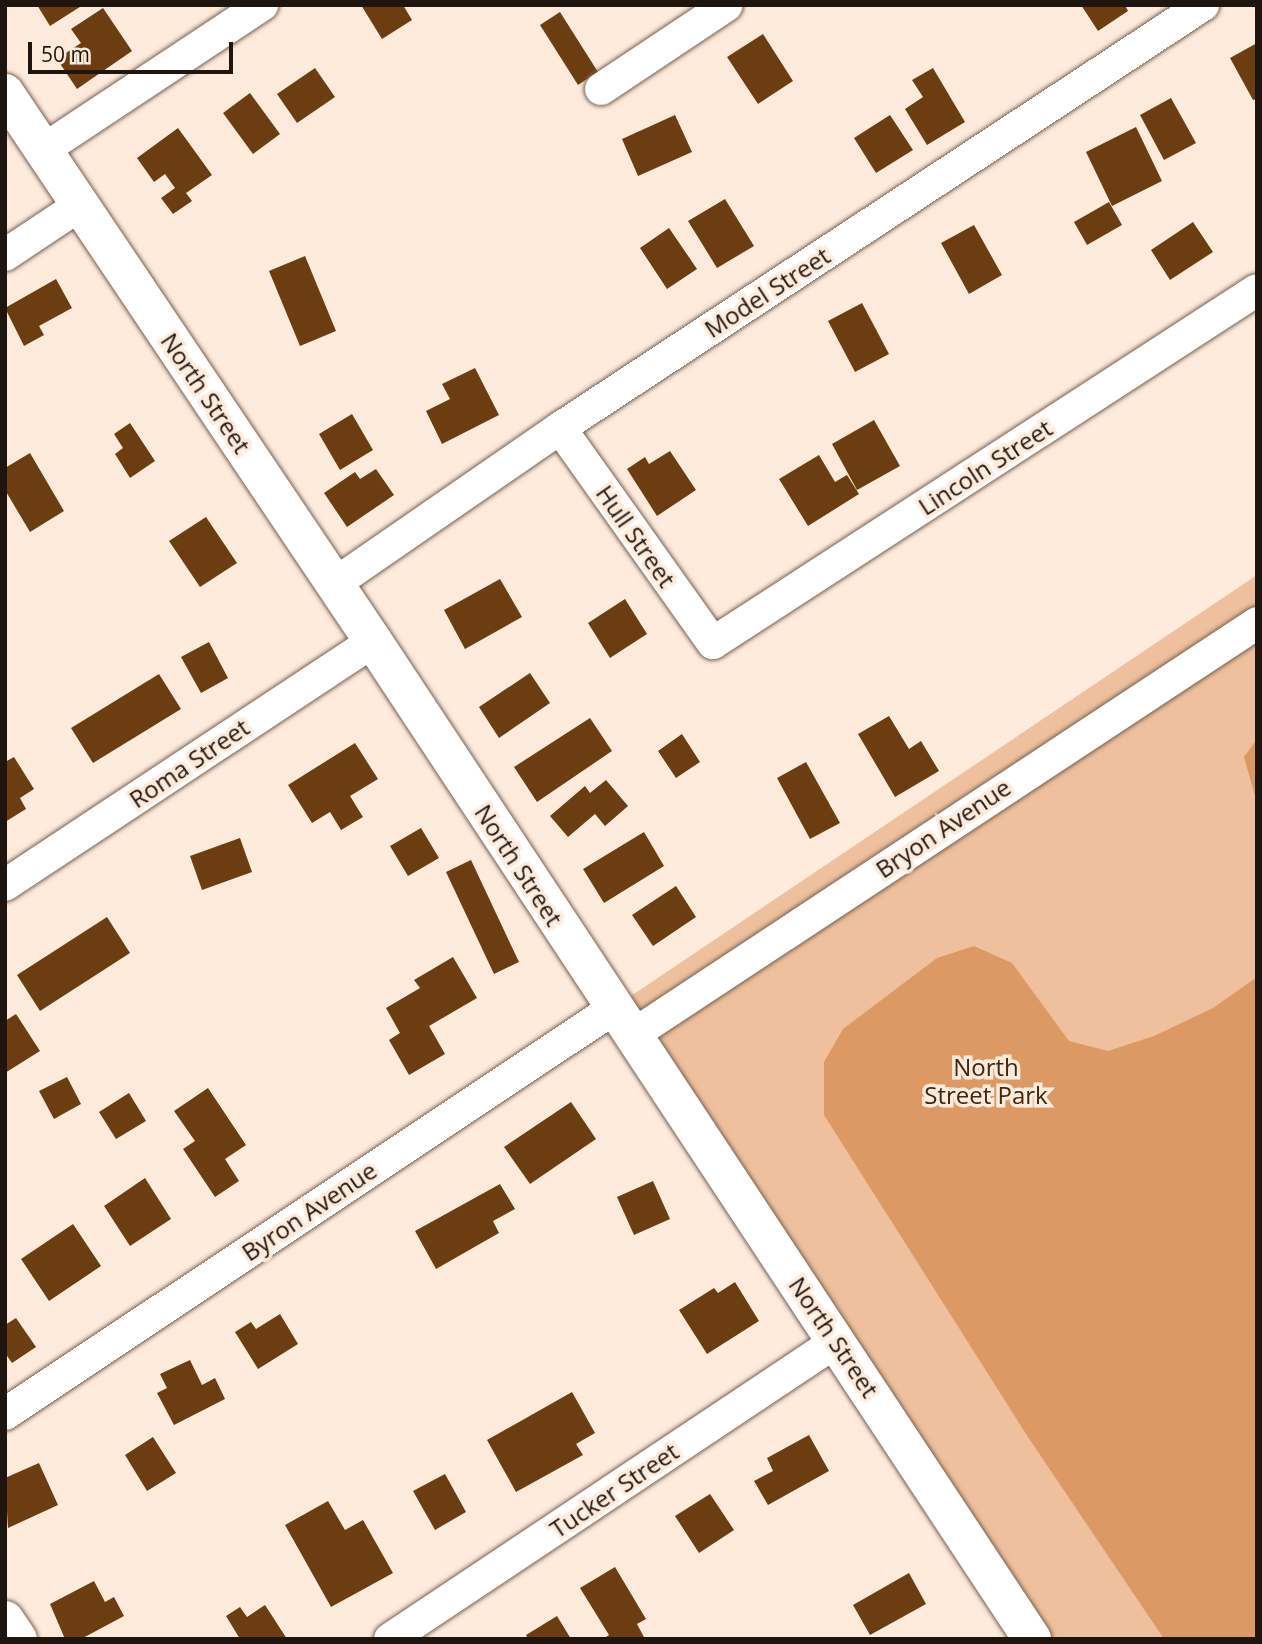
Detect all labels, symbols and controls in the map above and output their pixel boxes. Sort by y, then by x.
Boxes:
scale bar [32,28,236,72]
text: 50 m [41,40,90,68]
street label: Model Street [699,241,835,343]
street label: North Street [155,327,257,459]
street label: Lincoln Street [913,413,1057,521]
street label: Hull Street [590,479,682,593]
street label: Roma Street [124,712,254,814]
street label: Bryon Avenue [870,772,1016,884]
street label: North Street [469,799,569,931]
park label: North Street Park [924,1053,1048,1109]
street label: Byron Avenue [236,1155,382,1267]
street label: North Street [783,1271,885,1403]
street label: Tucker Street [544,1437,684,1543]

